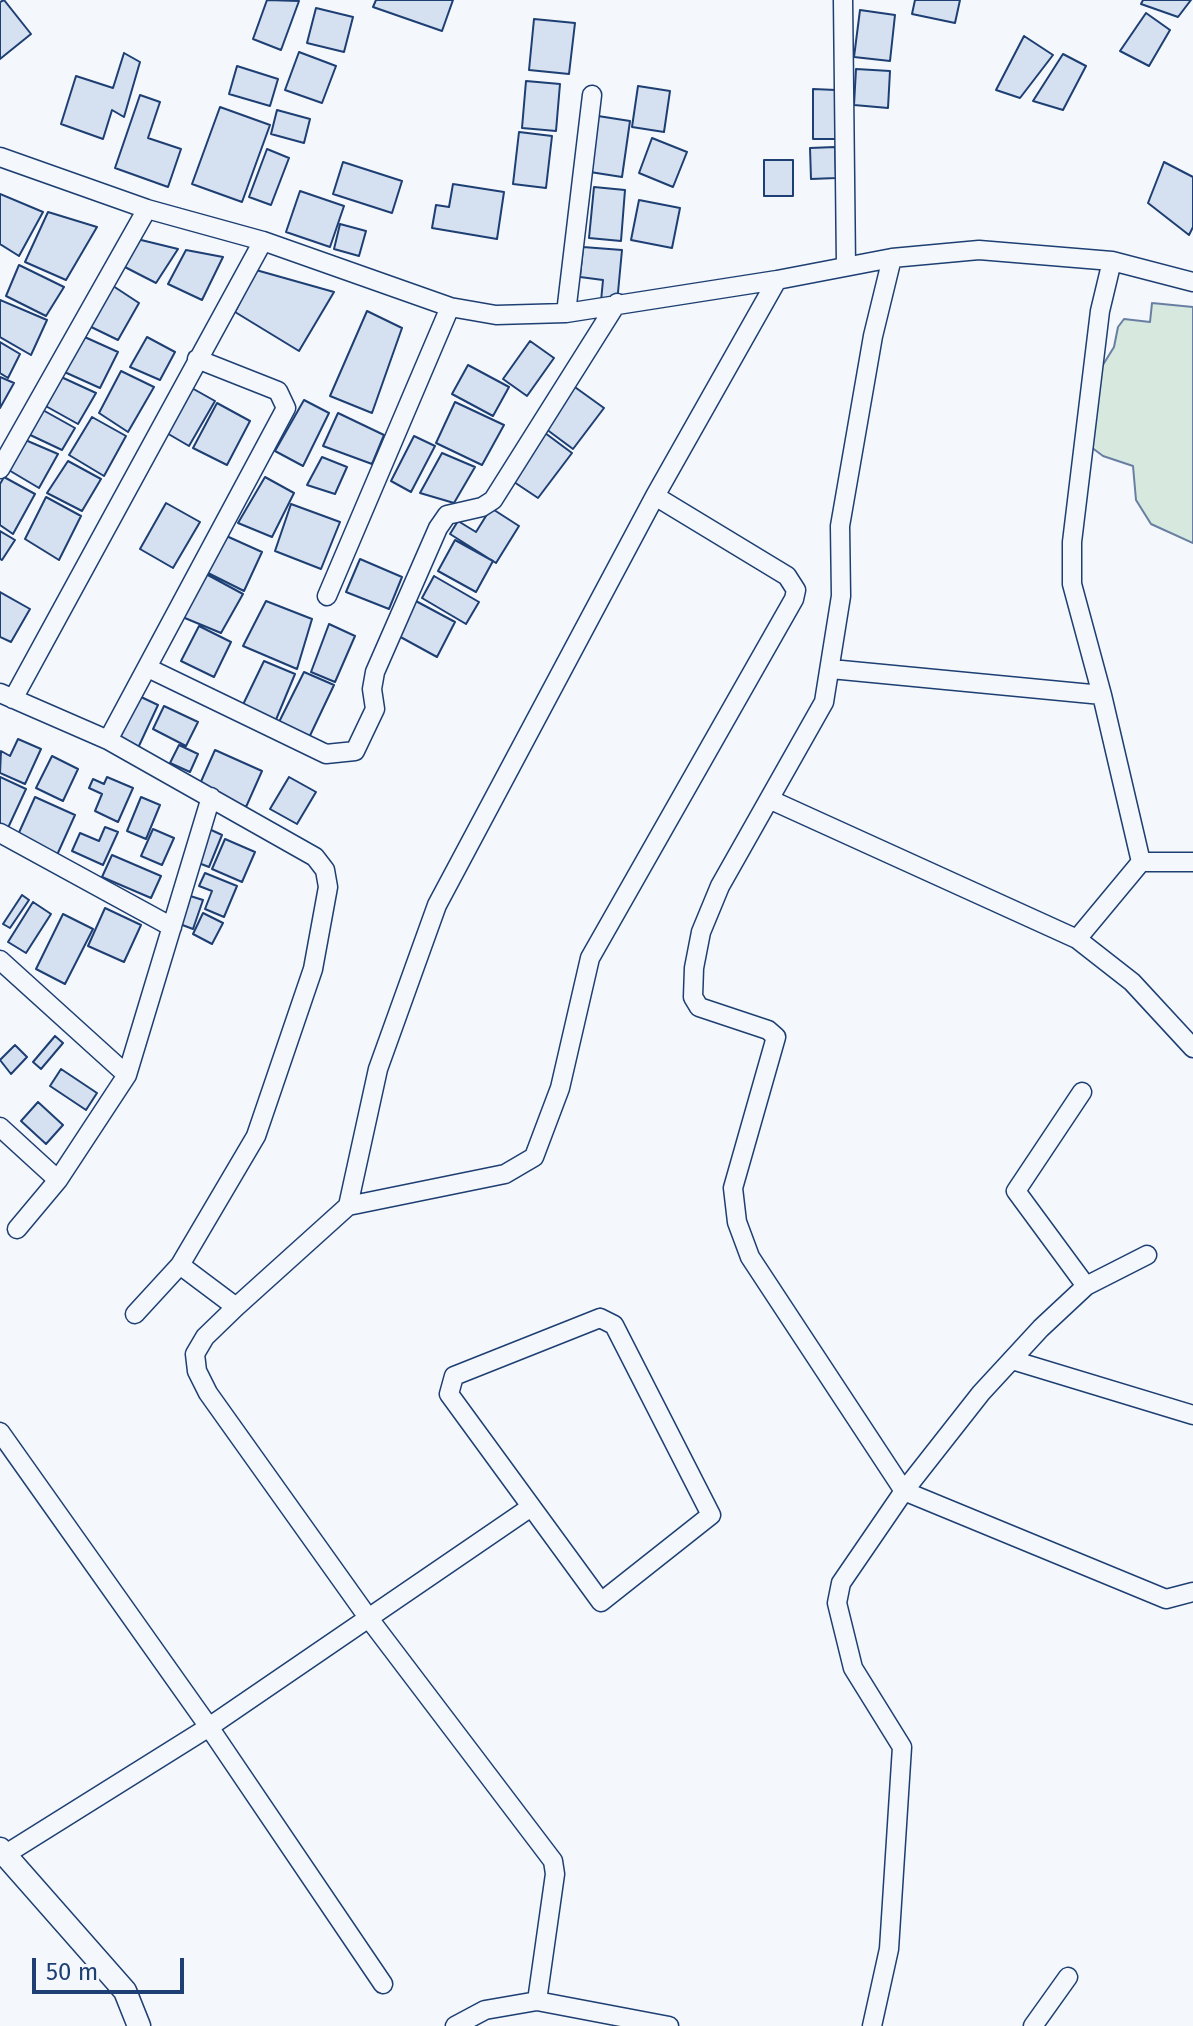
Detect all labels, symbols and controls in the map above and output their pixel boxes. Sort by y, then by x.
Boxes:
scale bar [36,1942,188,1992]
text: 50 m [46,1958,98,1986]

